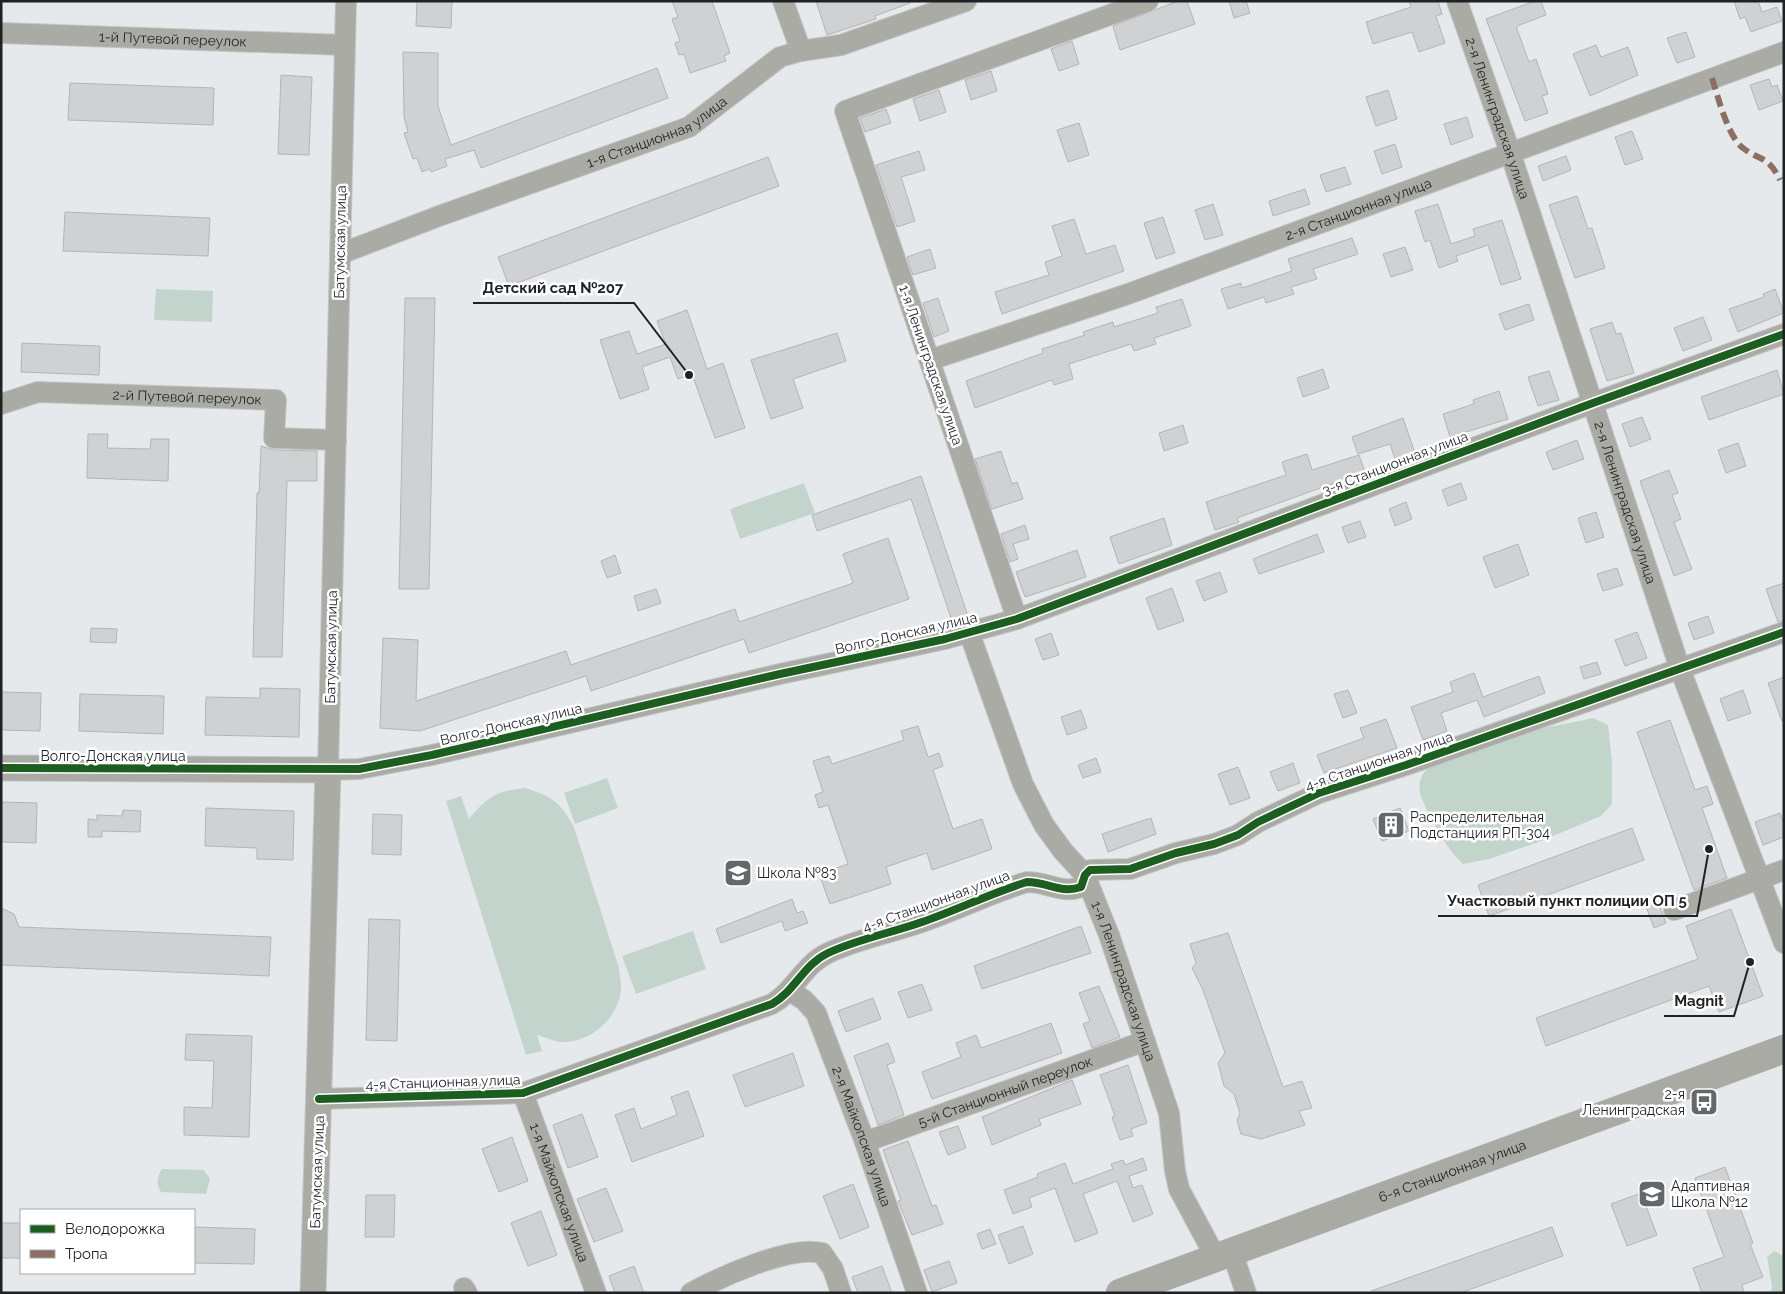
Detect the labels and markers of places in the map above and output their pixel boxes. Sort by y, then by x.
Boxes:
callout: Детский сад №207 [473,273,634,303]
place label: Распределительная Подстанциия РП-304 [1410,809,1550,841]
building icon: Распределительная Подстанциия РП-304 [1376,810,1406,840]
school or university icon: Школа №83 [723,858,753,888]
place label: Школа №83 [757,865,836,881]
callout: Участковый пункт полиции ОП 5 [1438,886,1697,916]
callout: Magnit [1664,986,1734,1016]
place label: 2-я Ленинградская [1582,1086,1685,1118]
bus stop icon: 2-я Ленинградская [1689,1087,1719,1117]
place label: Адаптивная Школа №12 [1671,1178,1750,1210]
school or university icon: Адаптивная Школа №12 [1637,1179,1667,1209]

